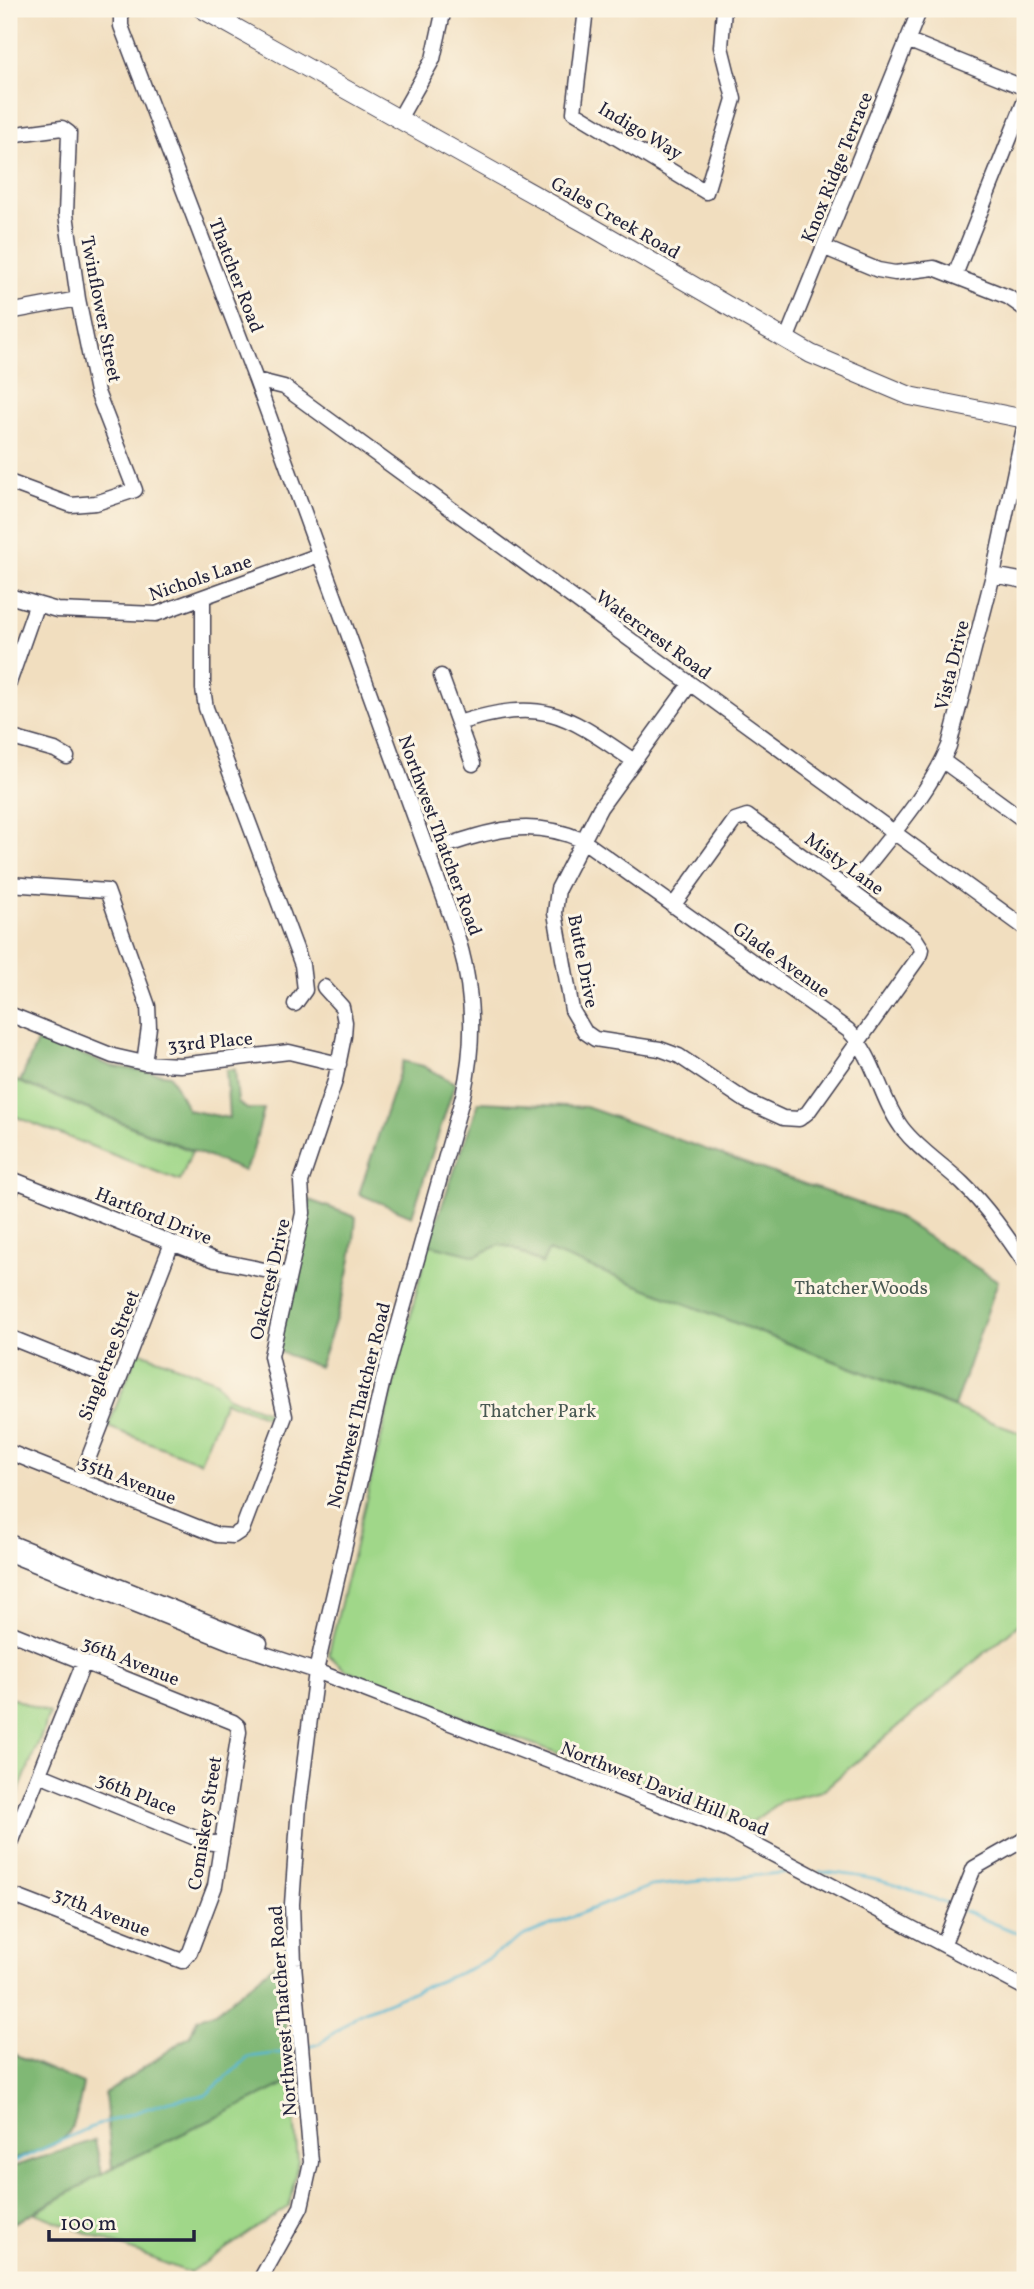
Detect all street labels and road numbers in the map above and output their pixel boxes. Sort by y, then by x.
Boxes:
street label: Knox Ridge Terrace [796,88,880,247]
street label: Indigo Way [593,96,687,167]
street label: Gales Creek Road [546,171,684,266]
street label: Thatcher Road [201,215,269,337]
street label: Twinflower Street [73,234,127,385]
street label: Nichols Lane [146,549,256,609]
street label: Watercrest Road [590,585,716,686]
street label: Vista Drive [929,618,977,713]
street label: Northwest Thatcher Road [391,732,488,940]
street label: Misty Lane [799,827,889,902]
street label: Butte Drive [560,912,604,1010]
street label: Glade Avenue [727,916,835,1005]
street label: 33rd Place [166,1026,254,1060]
street label: Hartford Drive [91,1182,216,1252]
street label: Oakcrest Drive [244,1216,298,1343]
street label: Singletree Street [73,1286,147,1425]
street label: Northwest Thatcher Road [322,1300,398,1511]
street label: 35th Avenue [75,1450,180,1512]
street label: 36th Avenue [77,1630,183,1693]
street label: Northwest David Hill Road [556,1736,772,1844]
street label: Comiskey Street [183,1754,229,1892]
street label: 36th Place [92,1767,180,1823]
street label: 37th Avenue [49,1882,154,1944]
street label: Northwest Thatcher Road [264,1904,304,2117]

